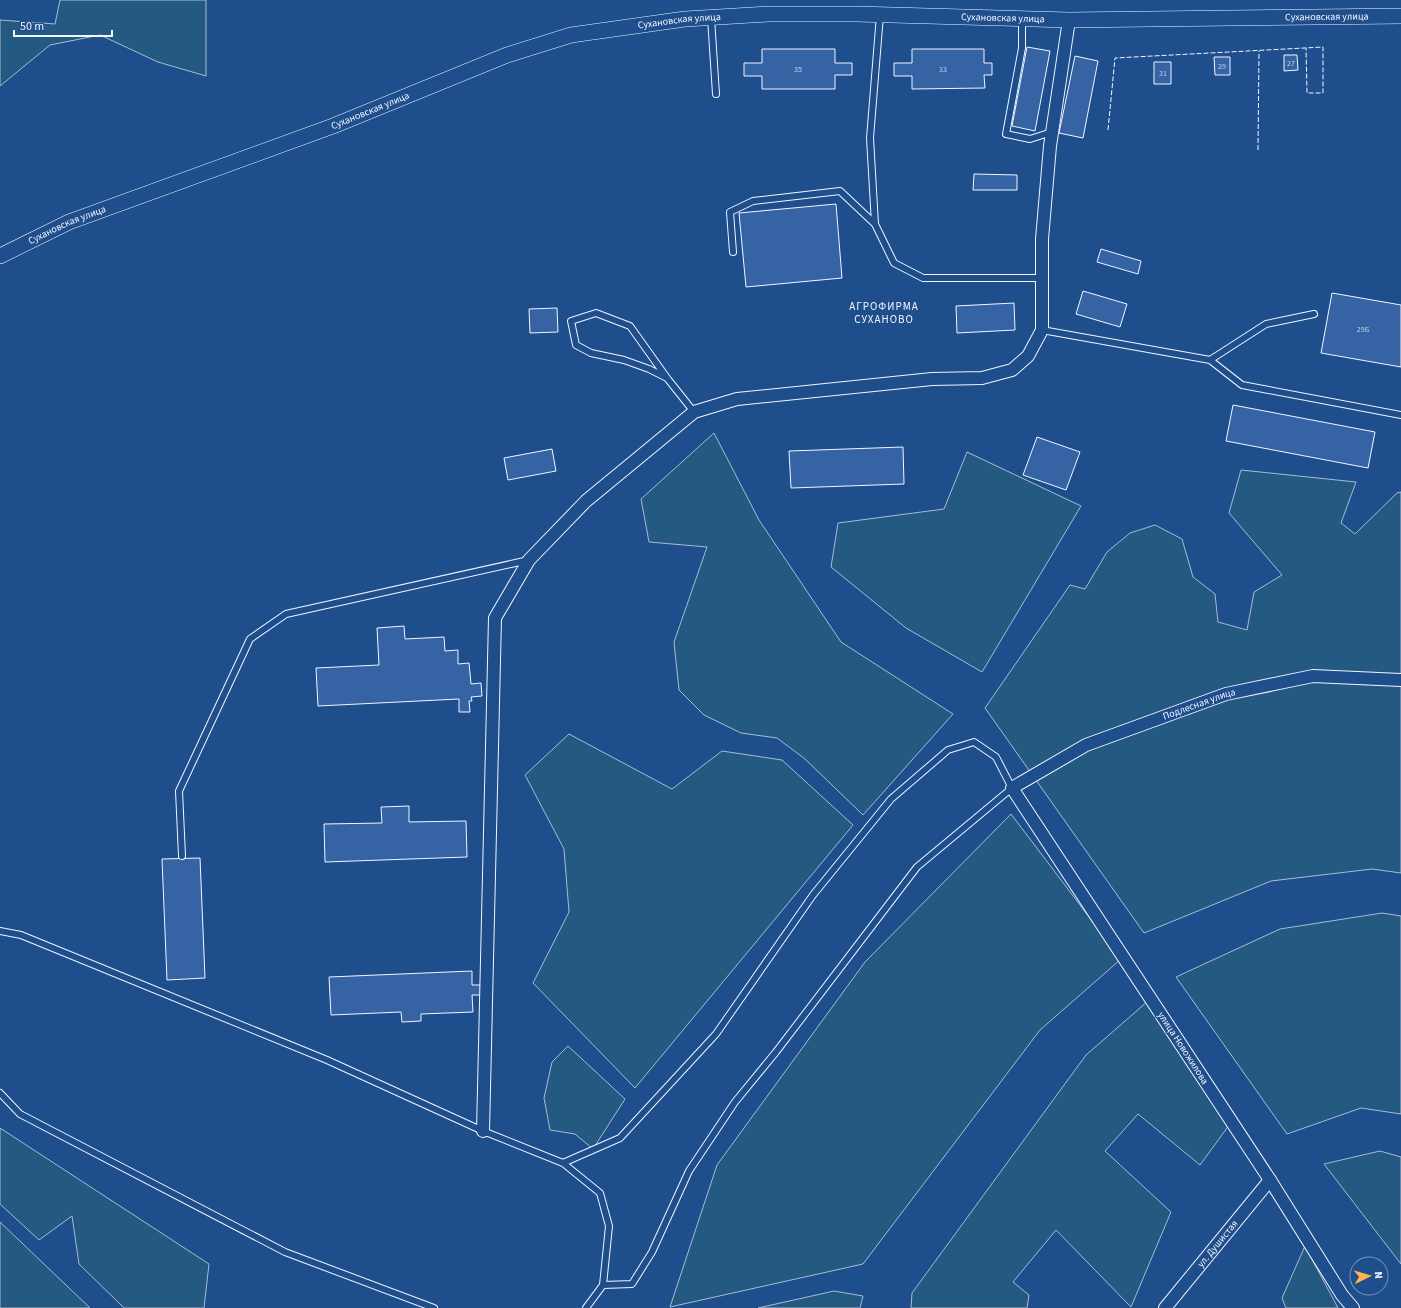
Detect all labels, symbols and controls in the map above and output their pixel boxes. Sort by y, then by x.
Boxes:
street label: Сухановская улица [1285,9,1369,24]
street label: Сухановская улица [637,10,721,33]
street label: Сухановская улица [961,10,1045,26]
scale bar [14,12,112,38]
text: 50 m [20,18,44,35]
house number: 27 [1287,58,1295,69]
house number: 29 [1218,61,1226,72]
house number: 35 [794,64,802,75]
house number: 33 [939,64,947,75]
house number: 31 [1159,68,1167,79]
street label: Сухановская улица [329,89,412,133]
street label: Сухановская улица [26,202,108,248]
district label: АГРОФИРМА СУХАНОВО [849,299,919,327]
house number: 29Б [1357,324,1370,335]
street label: Подлесная улица [1161,685,1237,723]
street label: улица Новожилова [1154,1009,1212,1087]
street label: ул. Душистая [1194,1217,1241,1271]
north arrow [1349,1256,1389,1296]
text: N [1371,1271,1386,1279]

